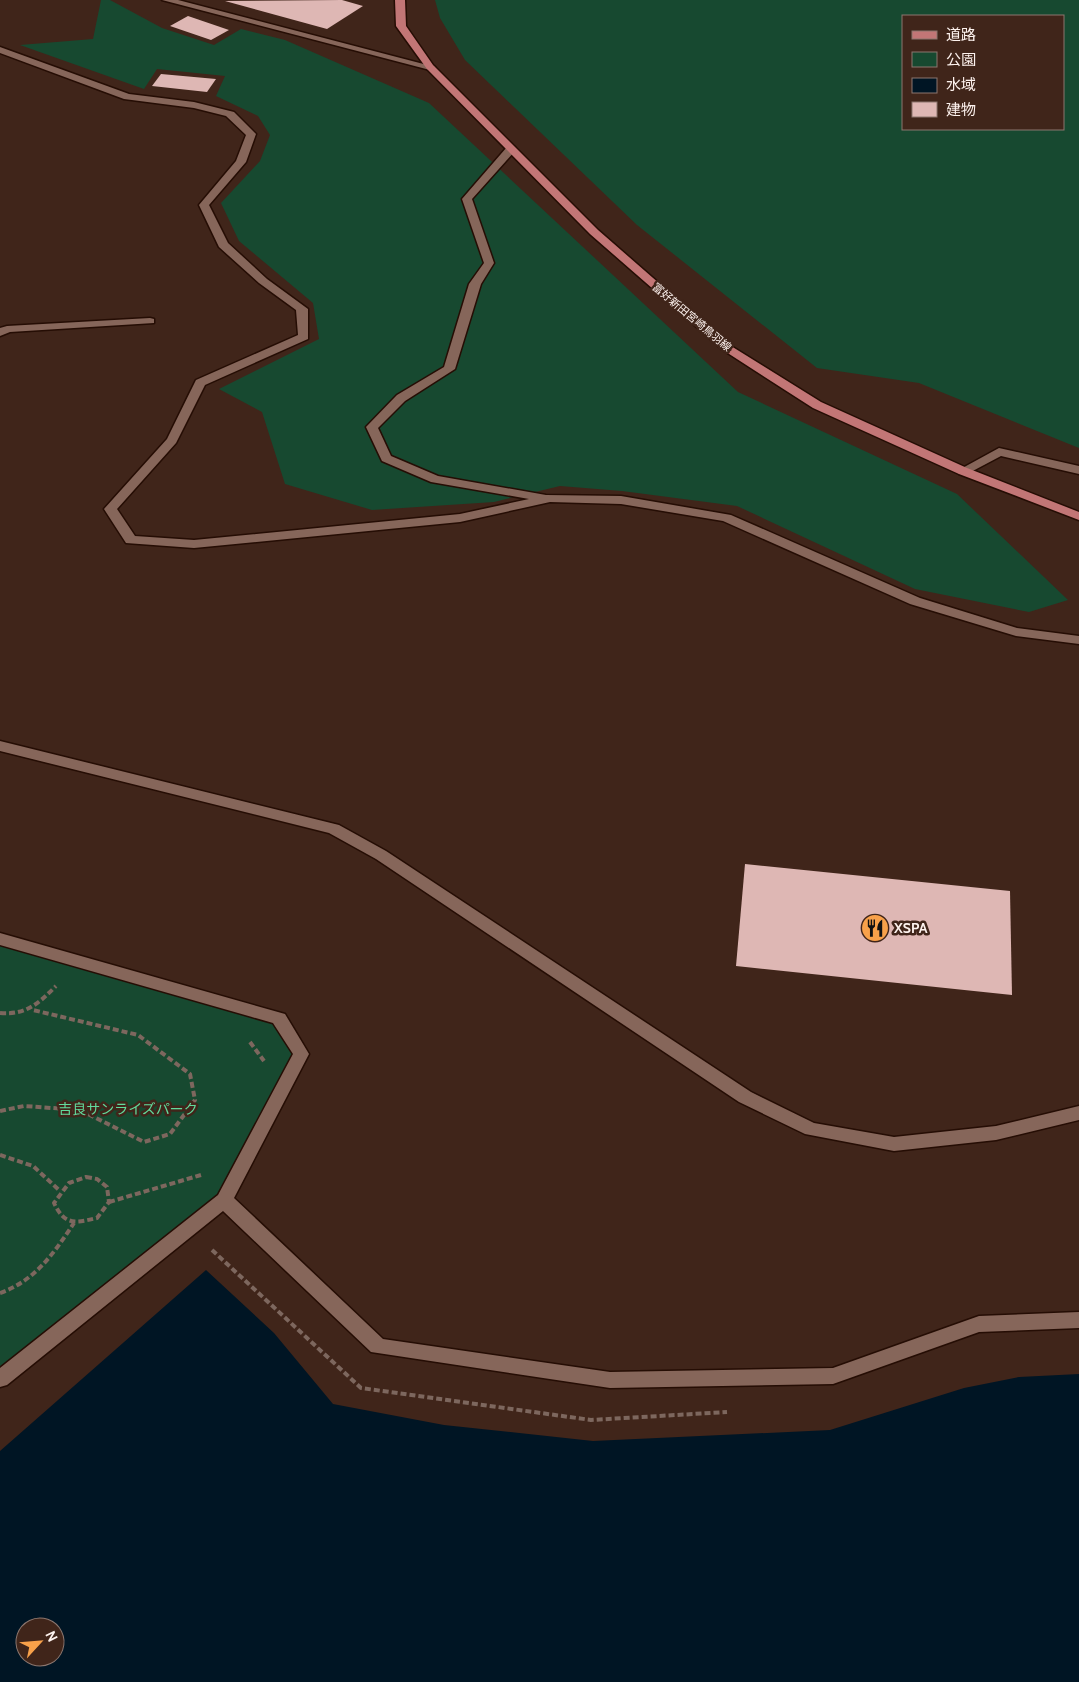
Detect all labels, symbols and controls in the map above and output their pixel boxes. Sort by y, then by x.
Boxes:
legend [902,15,1064,130]
text: 道路 [946,26,976,44]
text: 公園 [946,51,976,69]
text: 水域 [946,76,976,94]
text: 建物 [946,101,976,119]
street label: 富好新田宮崎鳥羽線 [650,280,734,354]
restaurant icon: XSPA [860,913,890,943]
place label: XSPA [893,919,928,937]
park label: 吉良サンライズパーク [58,1100,198,1118]
north arrow [15,1617,65,1667]
text: N [41,1628,62,1645]

